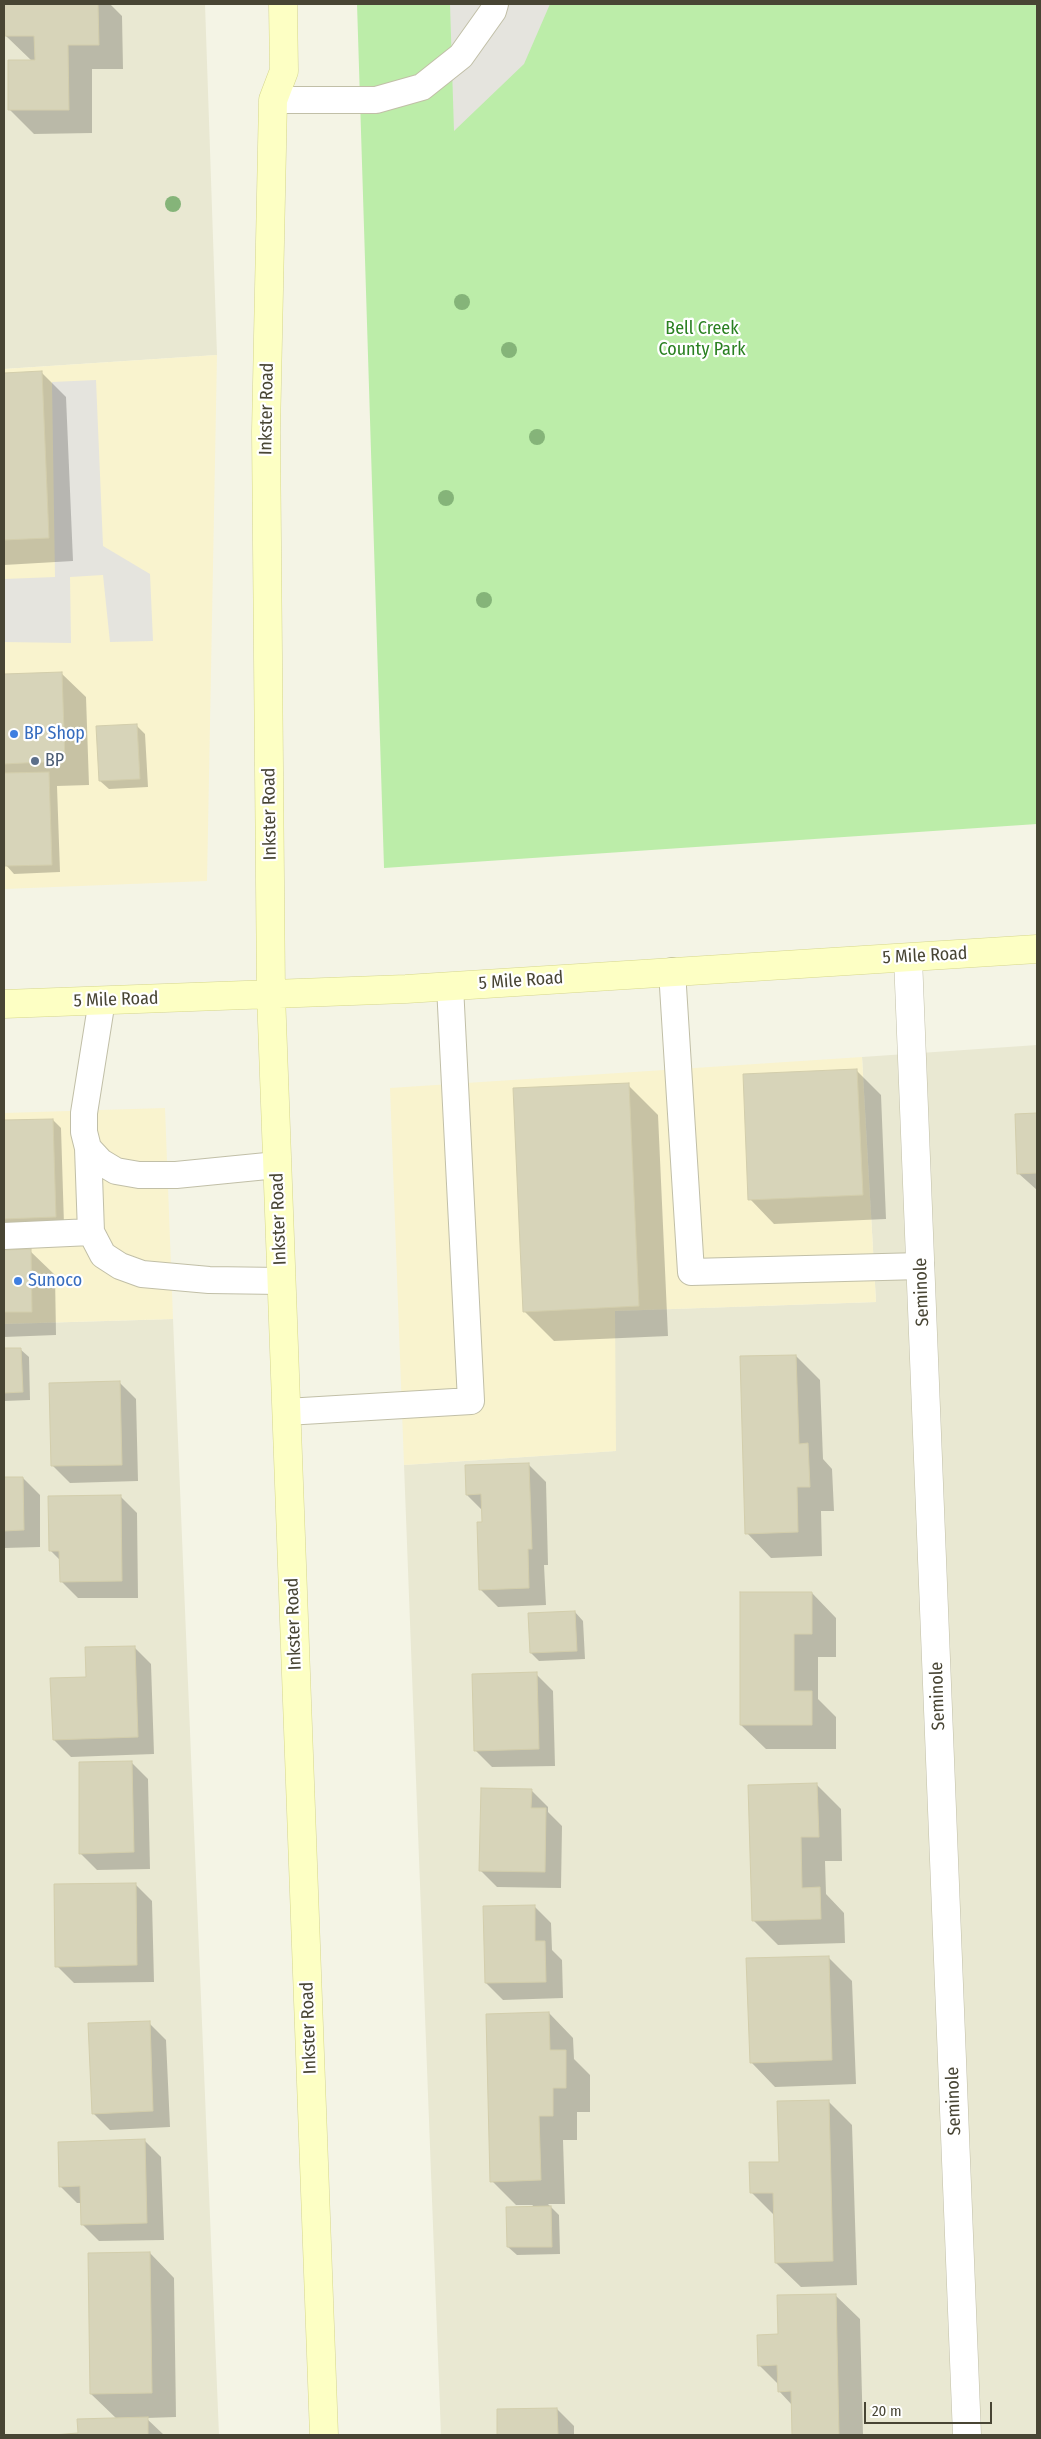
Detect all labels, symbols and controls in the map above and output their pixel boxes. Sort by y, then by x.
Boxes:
park label: Bell Creek County Park [658,318,746,360]
street label: Inkster Road [255,363,279,455]
place label: BP Shop [24,723,85,745]
marker: BP Shop [8,728,20,740]
place label: BP [45,750,64,772]
marker: BP [29,755,41,767]
street label: Inkster Road [258,768,282,860]
street label: 5 Mile Road [882,943,968,969]
street label: 5 Mile Road [478,967,564,995]
street label: 5 Mile Road [73,988,159,1012]
street label: Inkster Road [267,1172,291,1266]
street label: Seminole [910,1257,934,1327]
place label: Sunoco [28,1270,82,1292]
marker: Sunoco [12,1275,24,1287]
street label: Inkster Road [282,1577,306,1671]
street label: Seminole [926,1661,950,1731]
street label: Inkster Road [297,1981,321,2075]
street label: Seminole [942,2066,966,2136]
scale bar [866,2392,994,2424]
text: 20 m [872,2402,902,2420]

